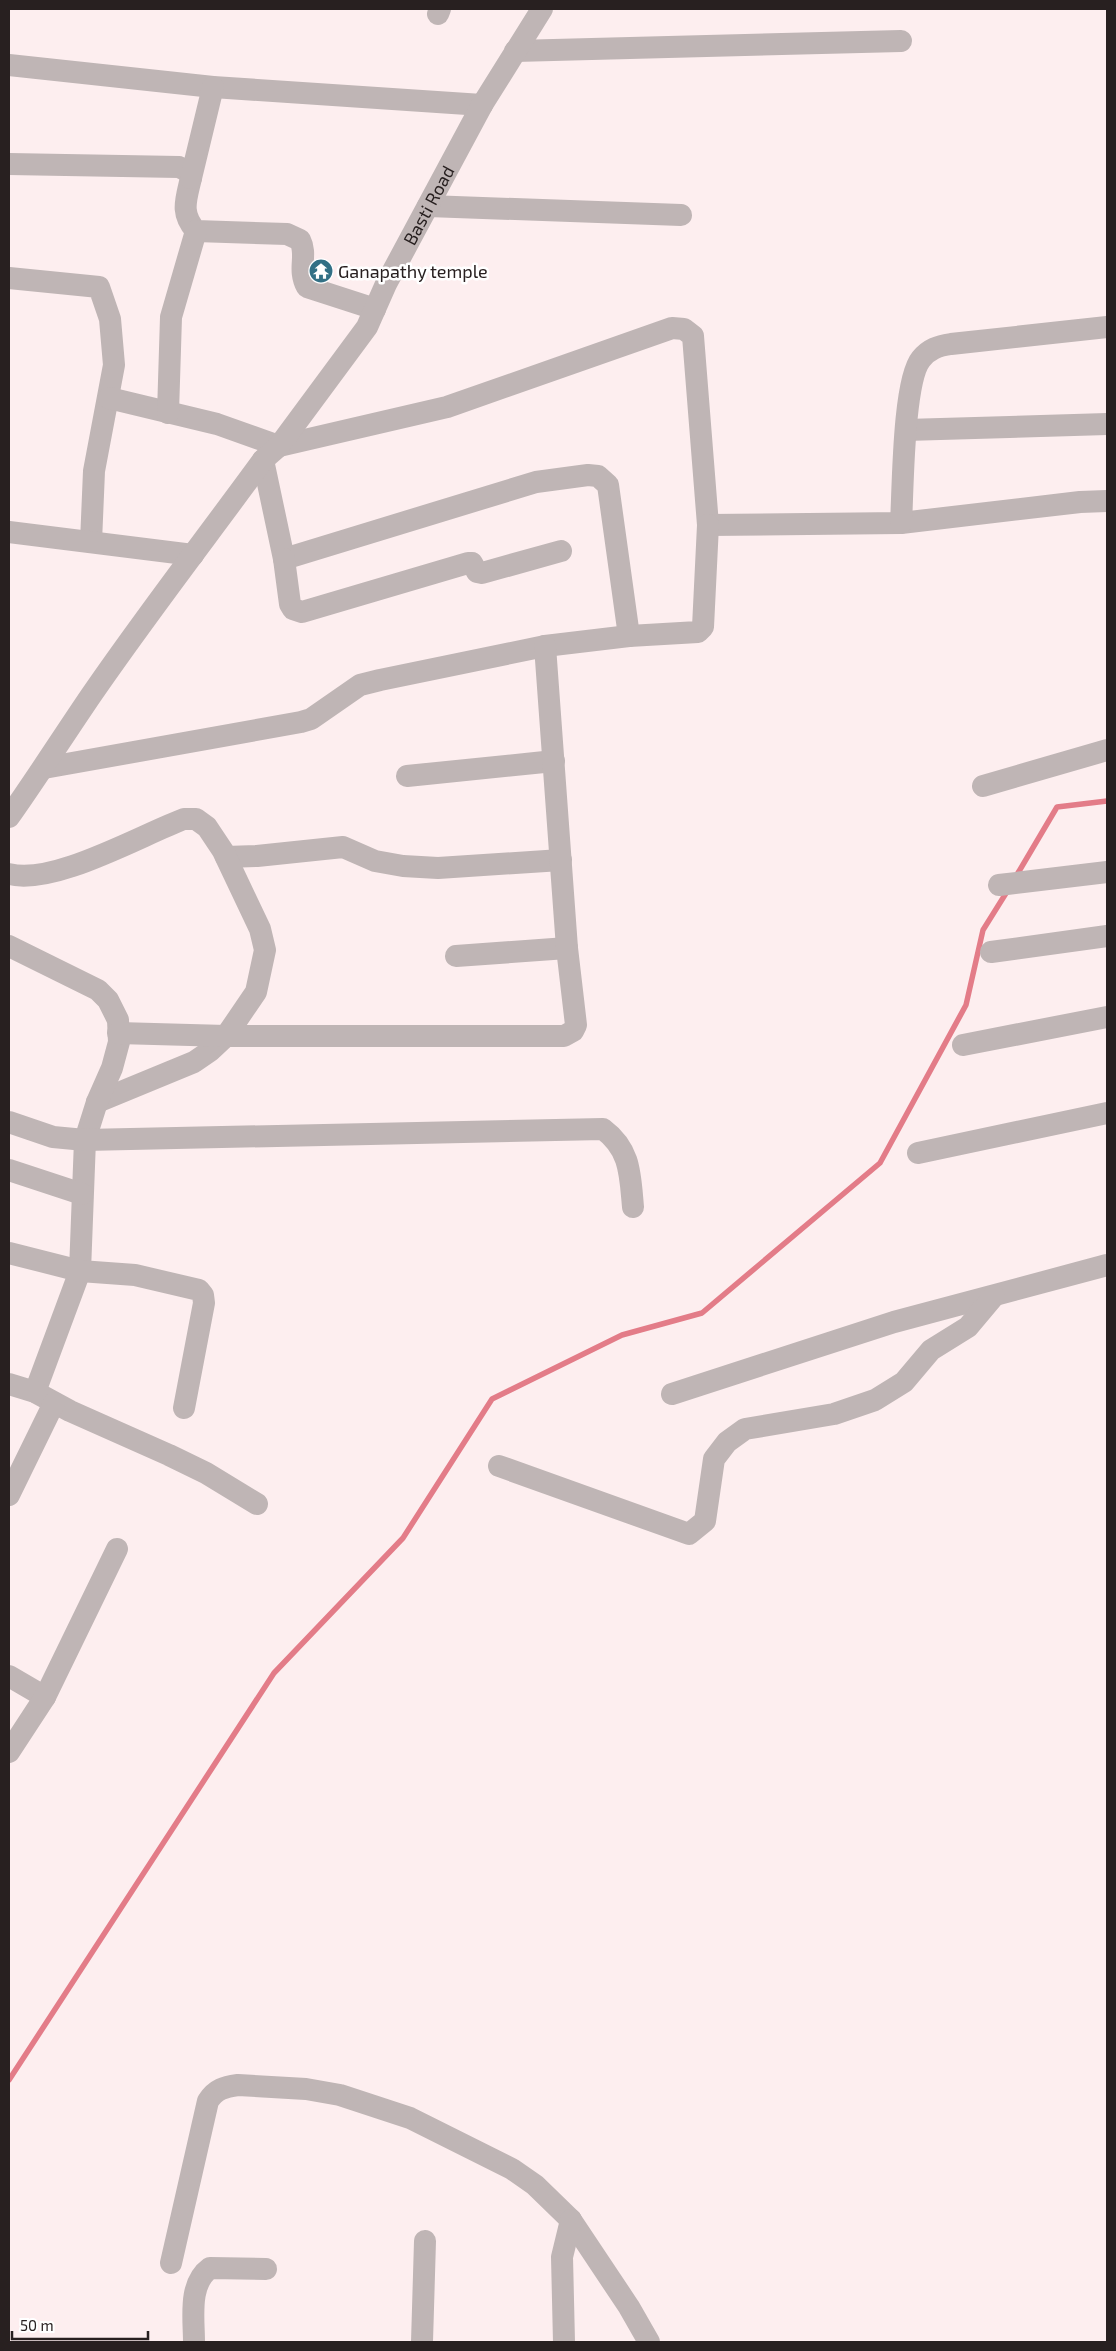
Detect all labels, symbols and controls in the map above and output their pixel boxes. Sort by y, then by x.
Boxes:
street label: Basti Road [398,162,459,249]
temple icon: Ganapathy temple [308,258,334,284]
place label: Ganapathy temple [338,260,488,282]
scale bar [12,2308,149,2340]
text: 50 m [20,2316,54,2334]

